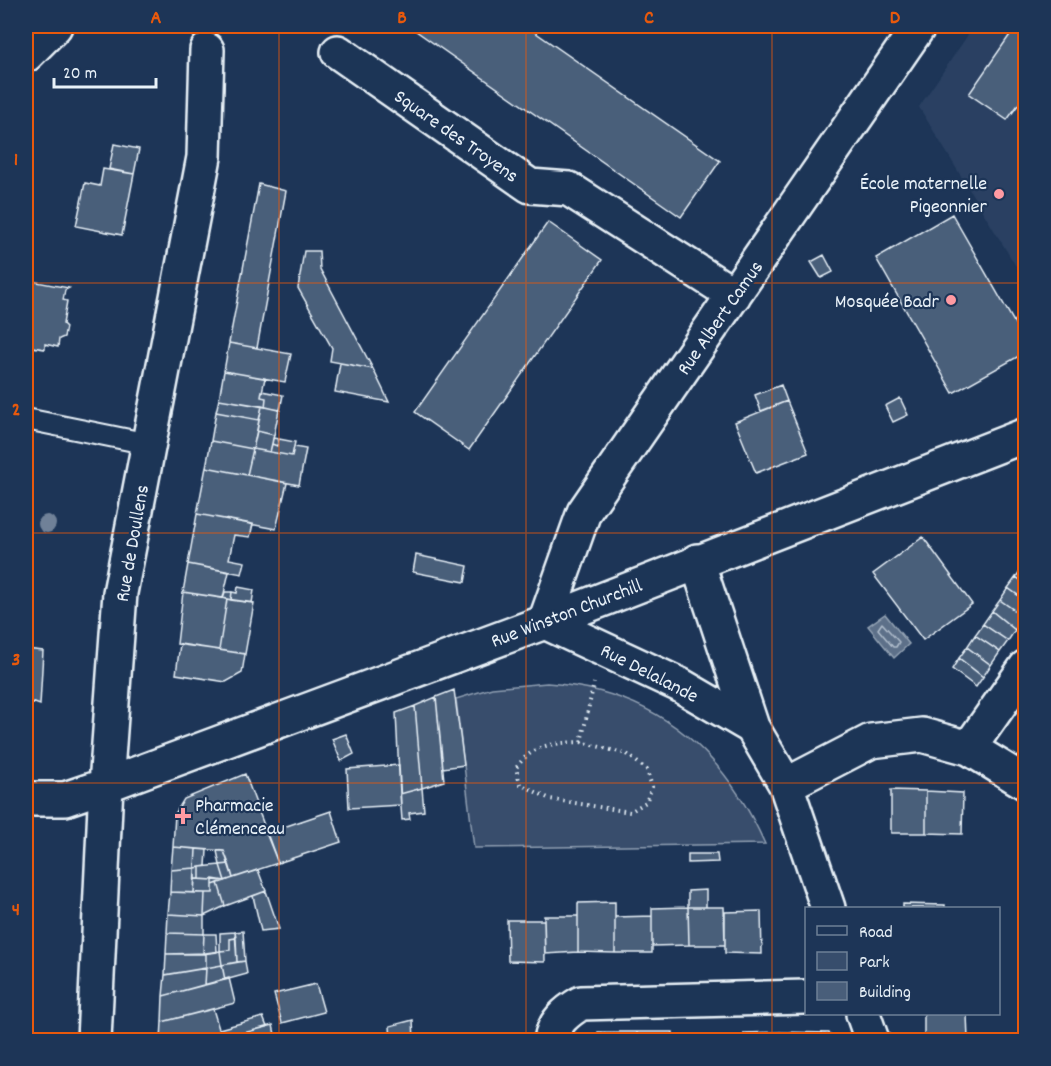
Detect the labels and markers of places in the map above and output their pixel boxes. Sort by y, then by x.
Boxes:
place label: École maternelle Pigeonnier [860,171,988,222]
marker: École maternelle Pigeonnier [992,187,1006,201]
place label: Mosquée Badr [835,289,940,317]
marker: Mosquée Badr [944,293,958,307]
place label: Pharmacie Clémenceau [195,793,285,844]
marker: Pharmacie Clémenceau [176,809,190,823]

